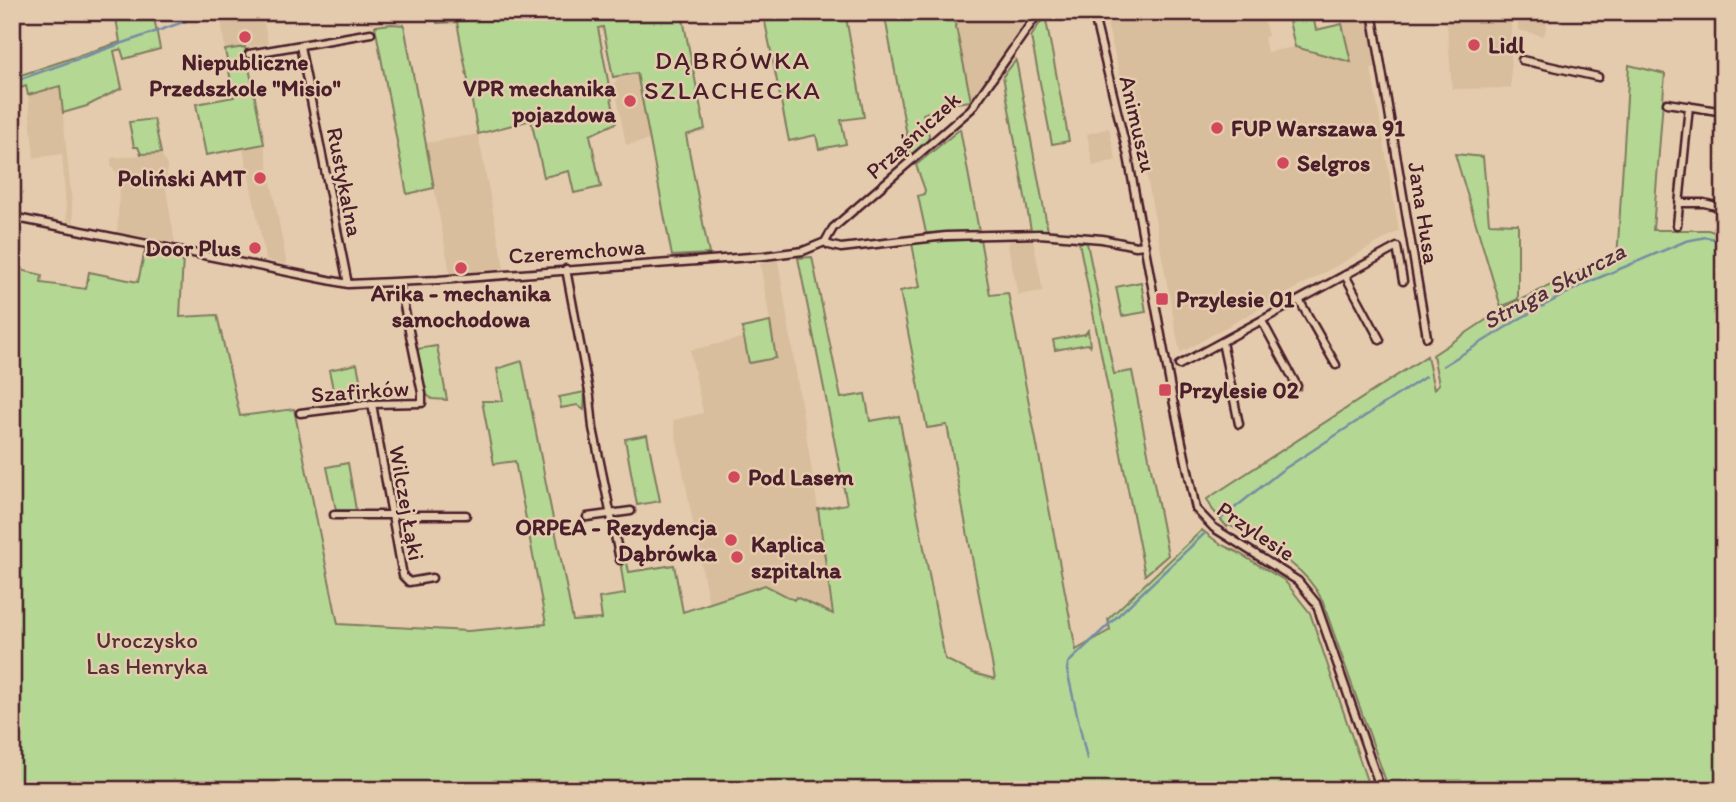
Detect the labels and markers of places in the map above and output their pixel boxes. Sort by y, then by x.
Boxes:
marker: Niepubliczne Przedszkole "Misio" [237,29,253,45]
place label: Lidl [1488,31,1525,59]
marker: Lidl [1466,37,1482,53]
place label: Niepubliczne Przedszkole "Misio" [149,48,341,102]
place label: VPR mechanika pojazdowa [463,74,617,128]
marker: VPR mechanika pojazdowa [622,93,638,109]
place label: FUP Warszawa 91 [1231,114,1405,142]
marker: FUP Warszawa 91 [1209,120,1225,136]
place label: Selgros [1297,149,1370,177]
marker: Selgros [1275,155,1291,171]
place label: Poliński AMT [118,164,247,192]
marker: Poliński AMT [252,170,268,186]
place label: Door Plus [145,234,241,262]
marker: Door Plus [247,240,263,256]
marker: Arika - mechanika samochodowa [453,260,469,276]
place label: Arika - mechanika samochodowa [370,279,552,333]
place label: Przylesie 01 [1176,285,1295,313]
marker: Przylesie 01 [1154,291,1170,307]
place label: Przylesie 02 [1179,376,1300,404]
marker: Przylesie 02 [1157,382,1173,398]
place label: Pod Lasem [748,463,854,491]
marker: Pod Lasem [726,469,742,485]
place label: ORPEA - Rezydencja Dąbrówka [515,513,718,567]
place label: Kaplica szpitalna [751,530,842,584]
marker: ORPEA - Rezydencja Dąbrówka [723,532,739,548]
marker: Kaplica szpitalna [729,549,745,565]

